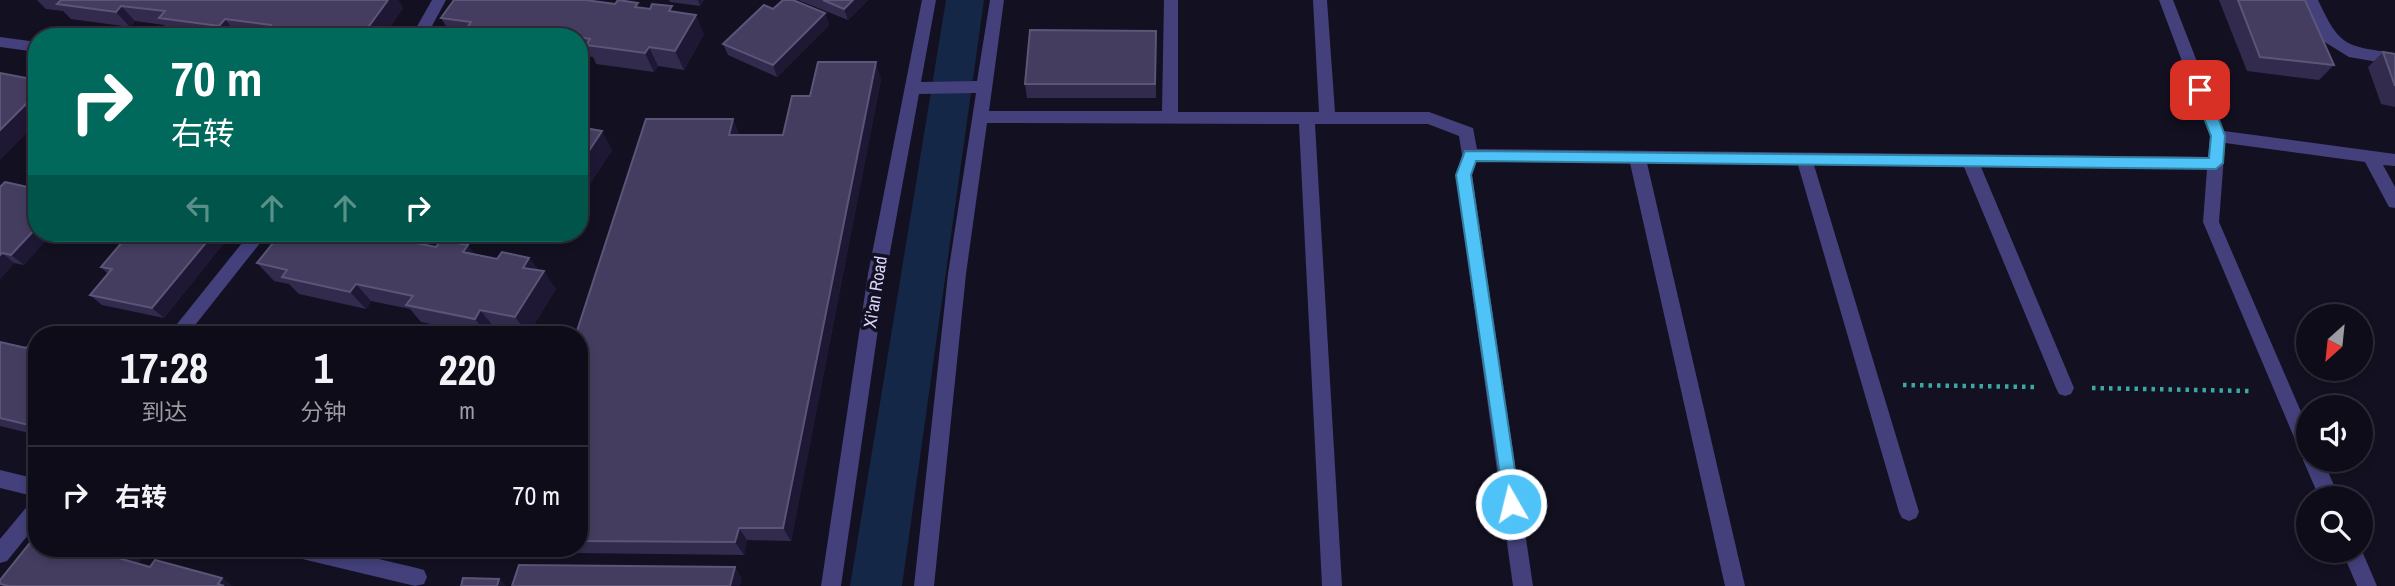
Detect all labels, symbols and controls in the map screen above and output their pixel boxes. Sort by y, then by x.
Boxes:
text: 70 m [171,45,263,111]
icon: right [56,56,147,147]
pin [2170,60,2230,120]
icon: arrive [2181,71,2219,109]
text: 右转 [171,112,235,155]
icon: left [180,189,218,227]
icon: ahead [253,189,291,227]
icon: ahead [326,189,364,227]
icon: right [399,189,437,227]
street label: Xi'an Road [857,254,893,330]
north arrow [2296,304,2373,382]
map controls [2296,304,2373,563]
text: 17:28 [120,340,208,396]
text: 1 [314,340,333,396]
text: 220 [438,342,496,398]
text: m [459,395,475,426]
button: sound [2296,395,2373,472]
text: 到达 [141,396,187,427]
text: 分钟 [300,396,346,427]
position arrow [1474,467,1548,541]
icon: right [56,476,94,514]
text: 70 m [513,478,560,513]
text: 右转 [115,479,167,514]
button: search [2296,486,2373,563]

